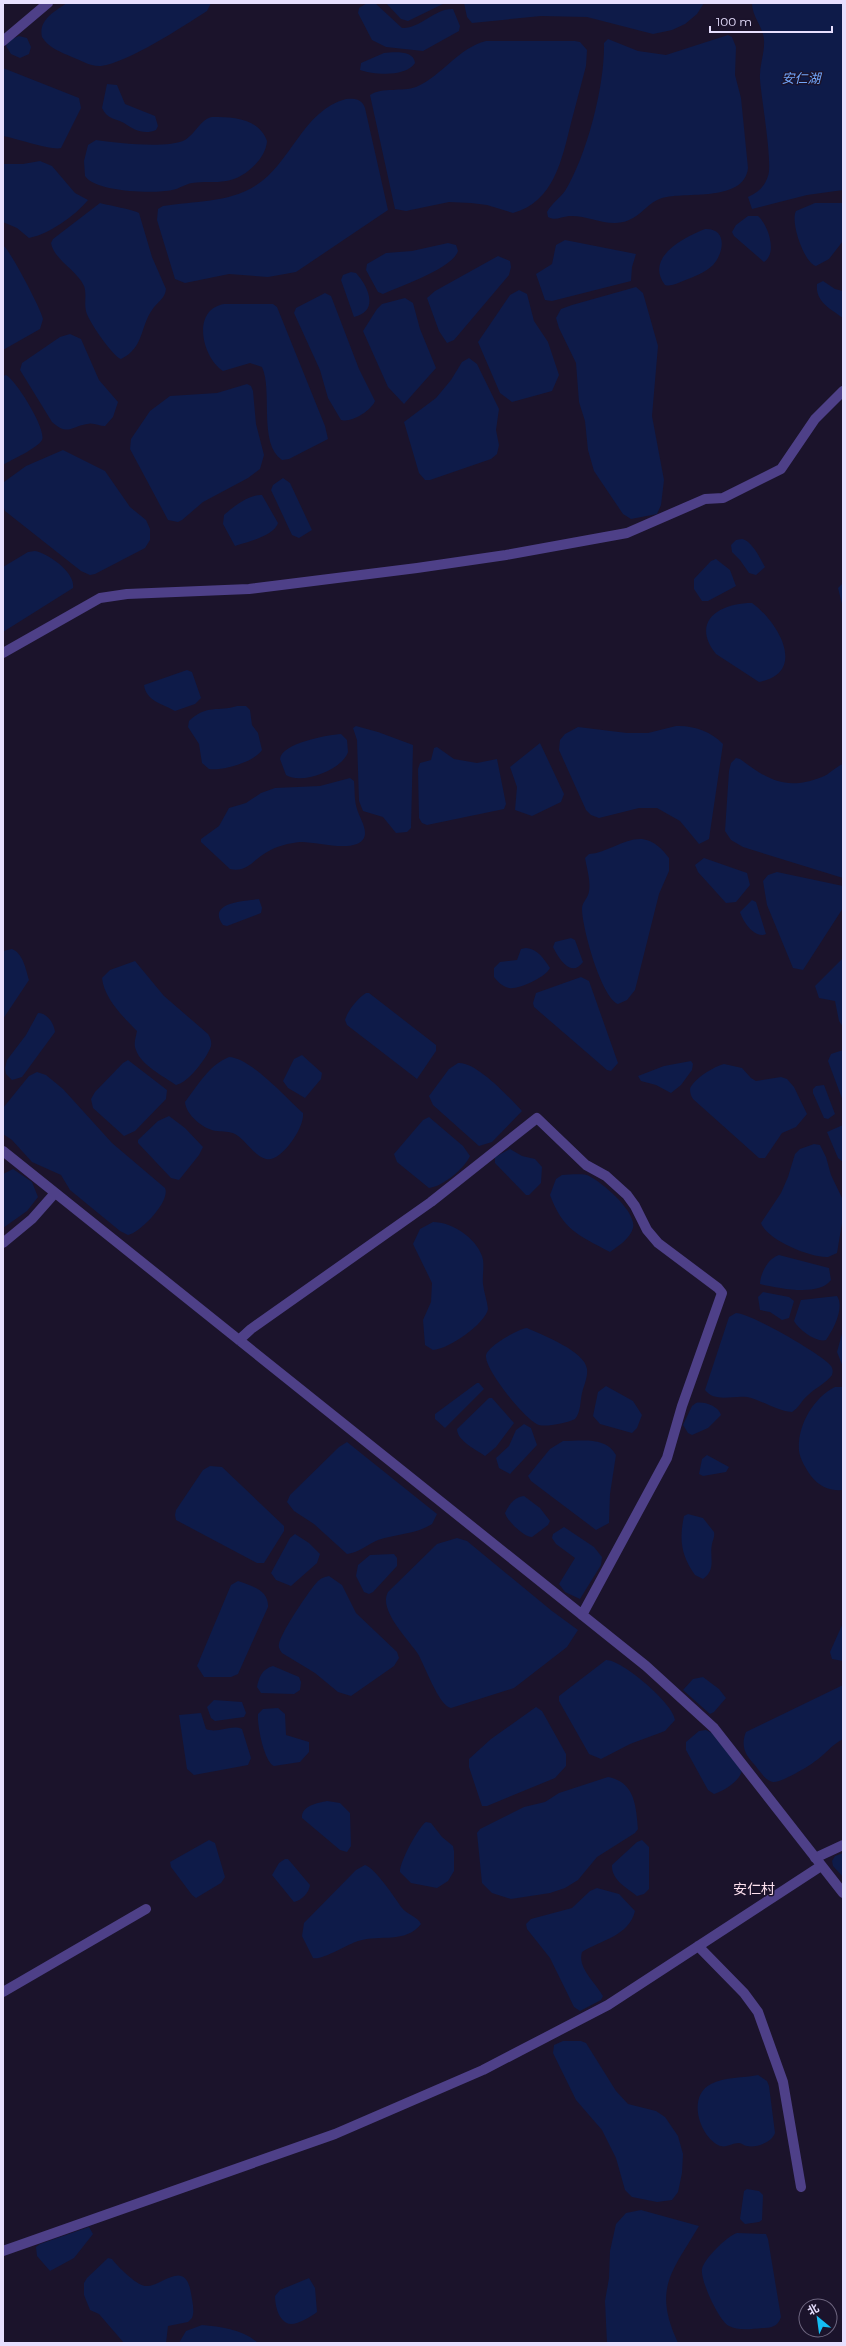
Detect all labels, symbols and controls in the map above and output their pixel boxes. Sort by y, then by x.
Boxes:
scale bar [710,8,832,34]
text: 100 m [716,14,752,29]
water label: 安仁湖 [781,70,822,86]
district label: 安仁村 [733,1880,775,1898]
north arrow [798,2298,838,2338]
text: 北 [805,2300,821,2318]

